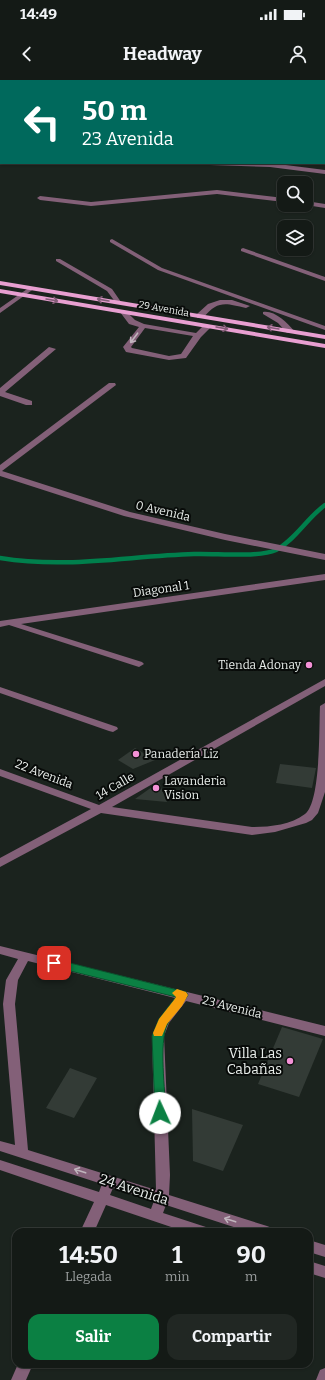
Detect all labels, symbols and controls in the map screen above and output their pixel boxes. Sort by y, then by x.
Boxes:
text: 14:49 [20,5,57,23]
icon: back [16,43,38,65]
text: Headway [123,43,202,65]
icon: person [287,43,309,65]
text: 50 m [82,94,147,127]
icon: left [16,96,68,148]
text: 23 Avenida [82,128,174,150]
map controls [277,176,313,256]
button: search [277,176,313,212]
button: layers [277,220,313,256]
one-way arrow [45,296,58,304]
one-way arrow [97,296,110,304]
street label: 29 Avenida [138,299,191,319]
one-way arrow [267,324,280,332]
one-way arrow [215,325,228,333]
one-way arrow [130,332,139,343]
street label: 0 Avenida [134,498,192,524]
street label: Diagonal 1 [132,578,190,600]
place label: Tienda Adonay [218,658,302,672]
marker: Tienda Adonay [304,660,314,670]
place label: Panadería Liz [144,747,219,761]
marker: Panadería Liz [131,749,141,759]
street label: 22 Avenida [13,757,75,792]
street label: 14 Calle [93,769,137,803]
place label: Lavanderia Vision [164,774,226,802]
marker: Lavanderia Vision [151,783,161,793]
pin [37,946,71,980]
icon: arrive [43,952,65,974]
street label: 23 Avenida [201,993,264,1021]
place label: Villa Las Cabañas [227,1045,282,1078]
marker: Villa Las Cabañas [285,1056,295,1066]
position arrow [139,1092,181,1134]
one-way arrow [73,1167,86,1174]
street label: 24 Avenida [97,1170,171,1209]
one-way arrow [224,1216,237,1223]
text: 14:50 [59,1241,118,1269]
text: 1 [172,1241,182,1269]
text: 90 [237,1241,266,1269]
text: Llegada [65,1269,112,1284]
text: min [165,1269,190,1284]
text: m [245,1269,257,1284]
button: Salir [28,1314,159,1360]
button: Compartir [167,1314,297,1360]

